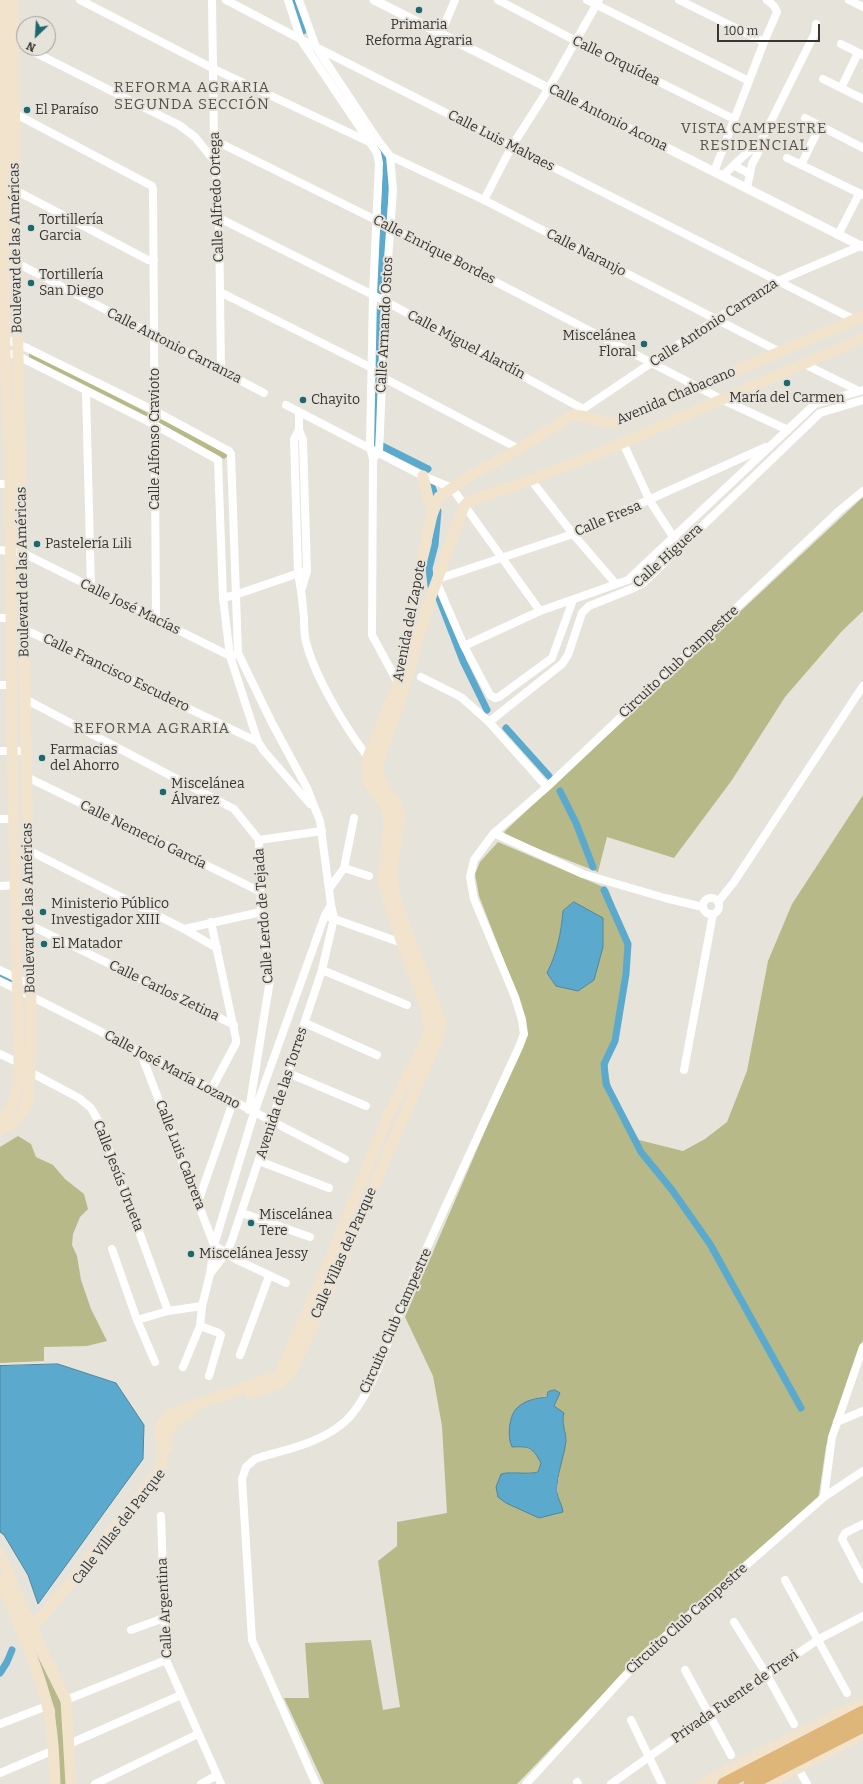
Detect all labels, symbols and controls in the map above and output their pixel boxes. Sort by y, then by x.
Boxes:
marker: Primaria Reforma Agraria [414,5,424,15]
north arrow [16,16,56,56]
scale bar [719,16,822,42]
place label: Primaria Reforma Agraria [365,17,473,50]
text: 100 m [724,24,758,38]
street label: Calle Orquídea [569,33,663,89]
text: N [25,39,38,54]
district label: REFORMA AGRARIA SEGUNDA SECCIÓN [114,79,270,114]
street label: Calle Antonio Acona [546,81,670,155]
place label: El Paraíso [35,102,98,118]
marker: El Paraíso [22,105,32,115]
street label: Calle Luis Malvaes [445,107,557,175]
district label: VISTA CAMPESTRE RESIDENCIAL [681,120,827,155]
street label: Calle Alfredo Ortega [206,131,228,263]
street label: Boulevard de las Américas [6,163,26,333]
place label: Tortillería Garcia [39,212,103,244]
street label: Calle Enrique Bordes [370,212,498,288]
marker: Tortillería Garcia [26,223,36,233]
street label: Calle Naranjo [543,226,629,280]
street label: Calle Armando Ostos [373,257,397,393]
place label: Tortillería San Diego [39,267,104,300]
street label: Calle Antonio Carranza [647,275,781,371]
marker: Tortillería San Diego [26,278,36,288]
street label: Calle Antonio Carranza [104,305,244,387]
street label: Calle Miguel Alardín [404,307,528,383]
place label: Miscelánea Floral [562,328,636,360]
marker: Miscelánea Floral [639,339,649,349]
street label: Avenida Chabacano [614,363,738,429]
street label: Calle Alfonso Cravioto [147,368,163,510]
marker: María del Carmen [782,378,792,388]
place label: María del Carmen [729,390,845,406]
place label: Chayito [311,392,360,408]
marker: Chayito [298,395,308,405]
street label: Boulevard de las Américas [13,487,33,657]
street label: Calle Fresa [572,498,644,540]
street label: Calle Higuera [630,520,706,592]
place label: Pastelería Lili [45,536,132,552]
marker: Pastelería Lili [32,539,42,549]
street label: Avenida del Zapote [390,559,430,683]
street label: Calle José Macías [77,575,183,639]
street label: Circuito Club Campestre [616,602,742,722]
street label: Calle Francisco Escudero [40,630,192,716]
district label: REFORMA AGRARIA [74,720,230,738]
place label: Farmacias del Ahorro [50,742,119,774]
marker: Farmacias del Ahorro [37,753,47,763]
place label: Miscelánea Álvarez [171,776,245,808]
marker: Miscelánea Álvarez [158,787,168,797]
street label: Calle Nemecio García [77,797,209,873]
street label: Boulevard de las Américas [19,823,39,993]
street label: Calle Lerdo de Tejada [251,848,277,984]
place label: Ministerio Público Investigador XIII [51,896,169,928]
marker: Ministerio Público Investigador XIII [38,907,48,917]
place label: El Matador [52,936,123,952]
marker: El Matador [39,939,49,949]
street label: Calle Carlos Zetina [106,957,222,1025]
street label: Avenida de las Torres [253,1025,311,1161]
street label: Calle José María Lozano [101,1027,243,1113]
street label: Calle Luis Cabrera [151,1098,209,1212]
street label: Calle Jesús Urueta [89,1118,147,1234]
street label: Calle Villas del Parque [307,1185,381,1321]
place label: Miscelánea Tere [259,1207,333,1240]
marker: Miscelánea Tere [246,1218,256,1228]
place label: Miscelánea Jessy [199,1246,308,1262]
street label: Circuito Club Campestre [356,1246,436,1396]
marker: Miscelánea Jessy [186,1249,196,1259]
street label: Calle Villas del Parque [69,1466,169,1588]
street label: Calle Argentina [154,1557,176,1659]
street label: Circuito Club Campestre [623,1560,751,1678]
street label: Privada Fuente de Trevi [668,1647,802,1747]

